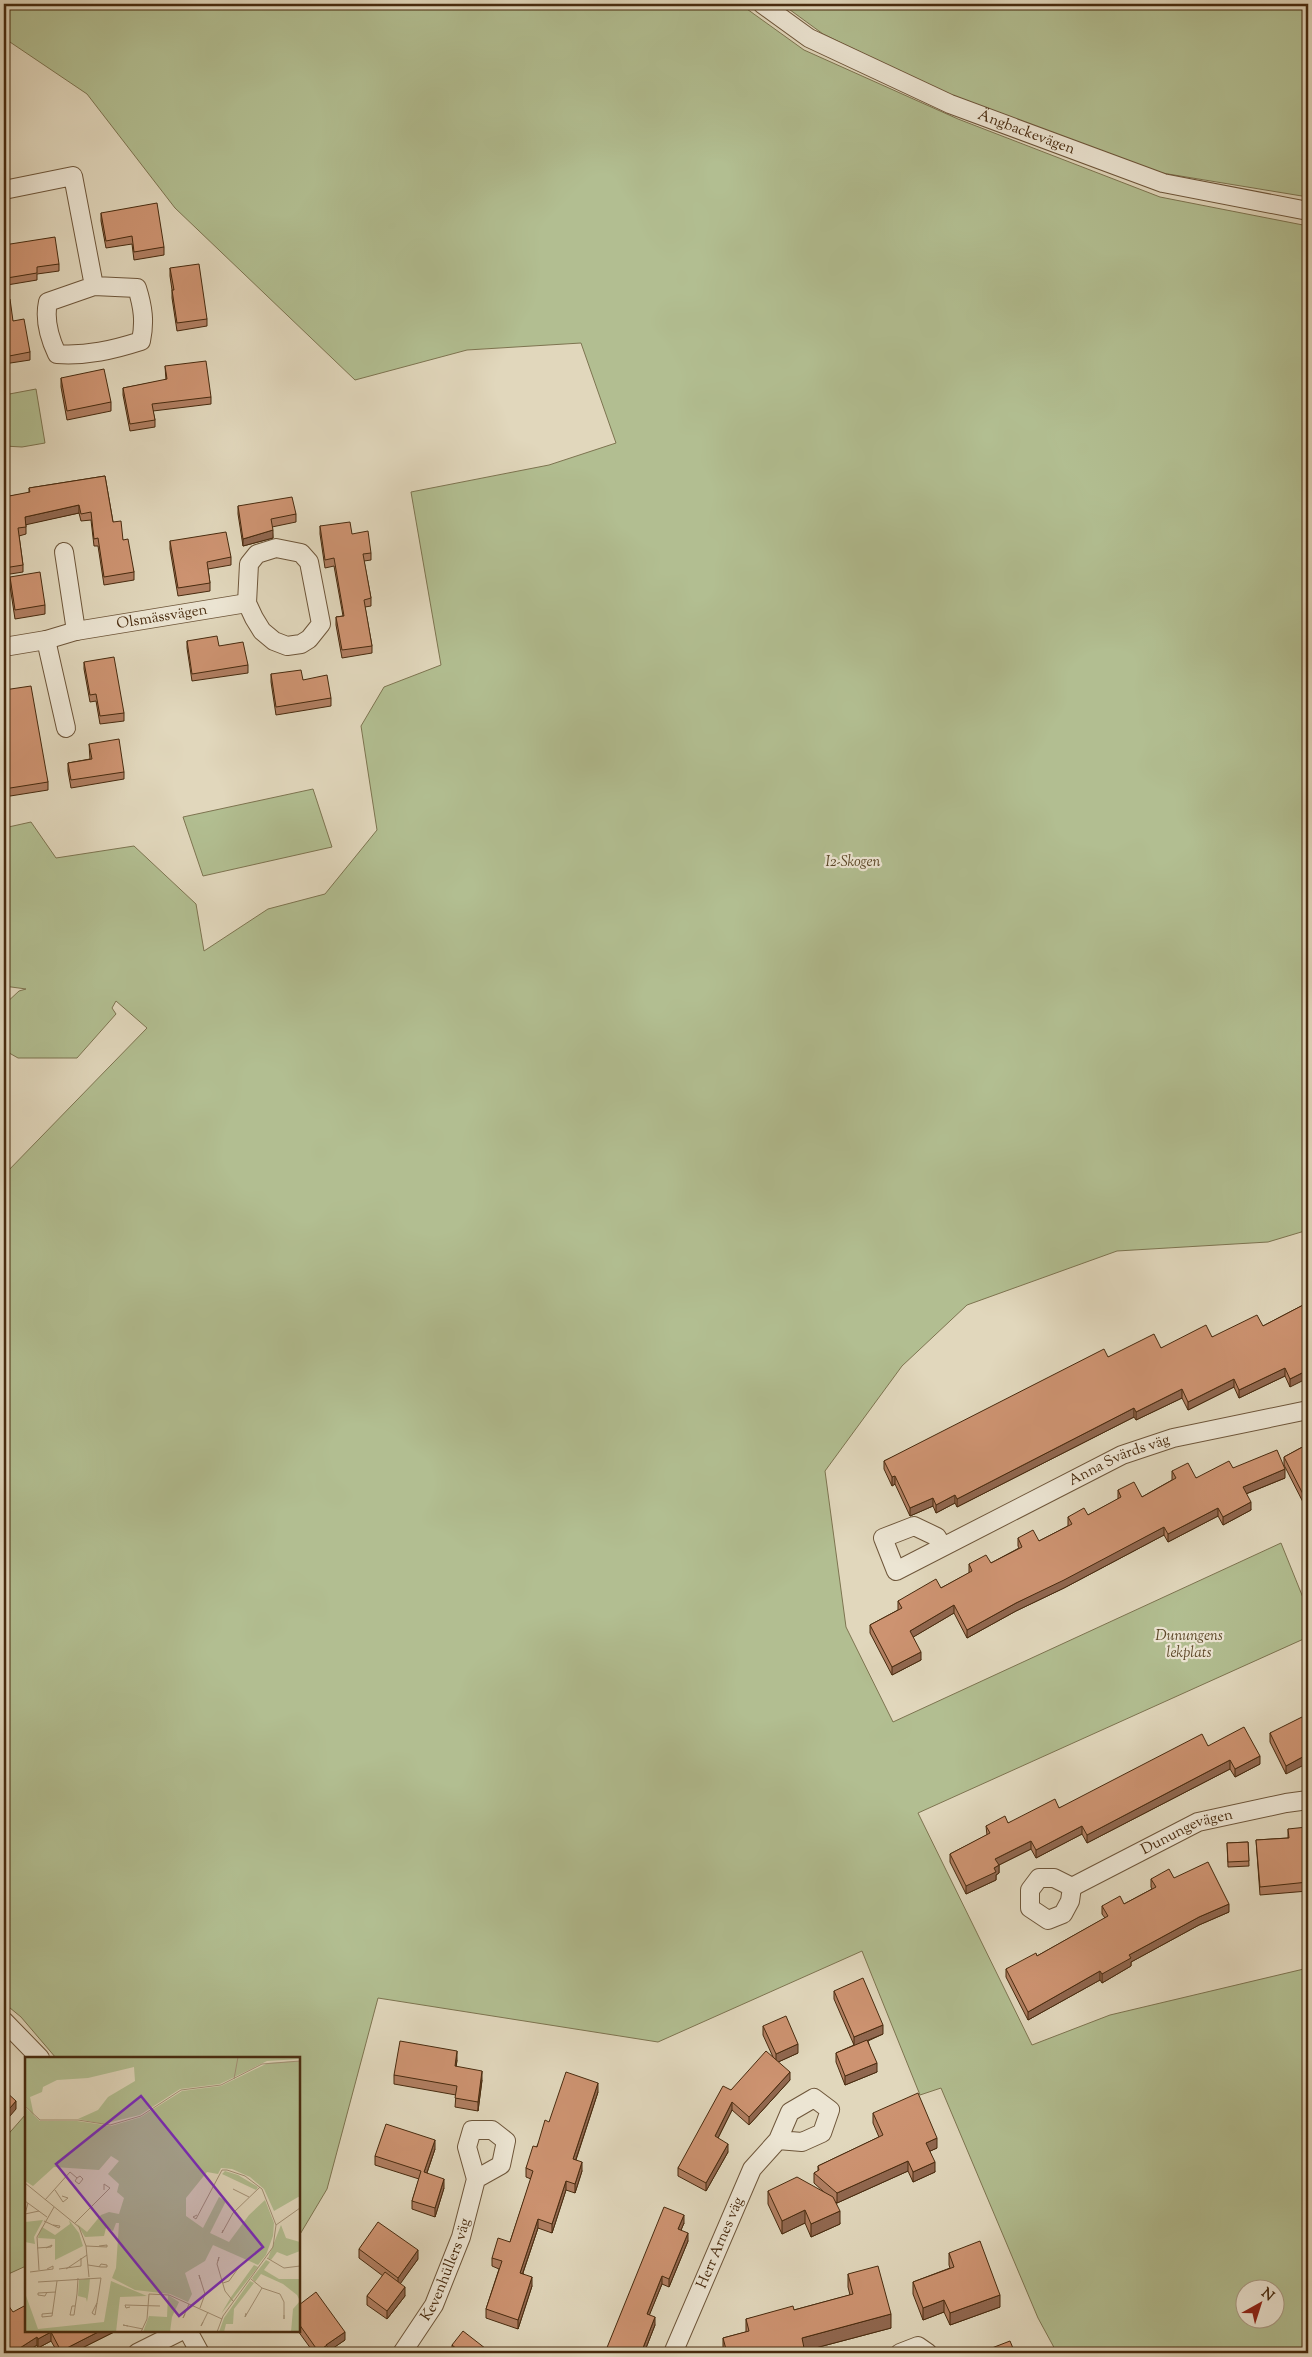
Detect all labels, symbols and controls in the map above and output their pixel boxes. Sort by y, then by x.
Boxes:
street label: Ängbackevägen [975,104,1078,160]
street label: Olsmässvägen [115,599,209,635]
park label: I2-Skogen [826,852,880,873]
street label: Anna Svärds väg [1065,1429,1173,1491]
park label: Dunungens lekplats [1155,1626,1223,1664]
street label: Dunungevägen [1137,1804,1235,1860]
inset map [25,2057,300,2332]
street label: Herr Arnes väg [691,2194,749,2292]
street label: Kevenhüllers väg [416,2216,476,2325]
north arrow [1234,2280,1284,2330]
text: N [1256,2284,1278,2307]

